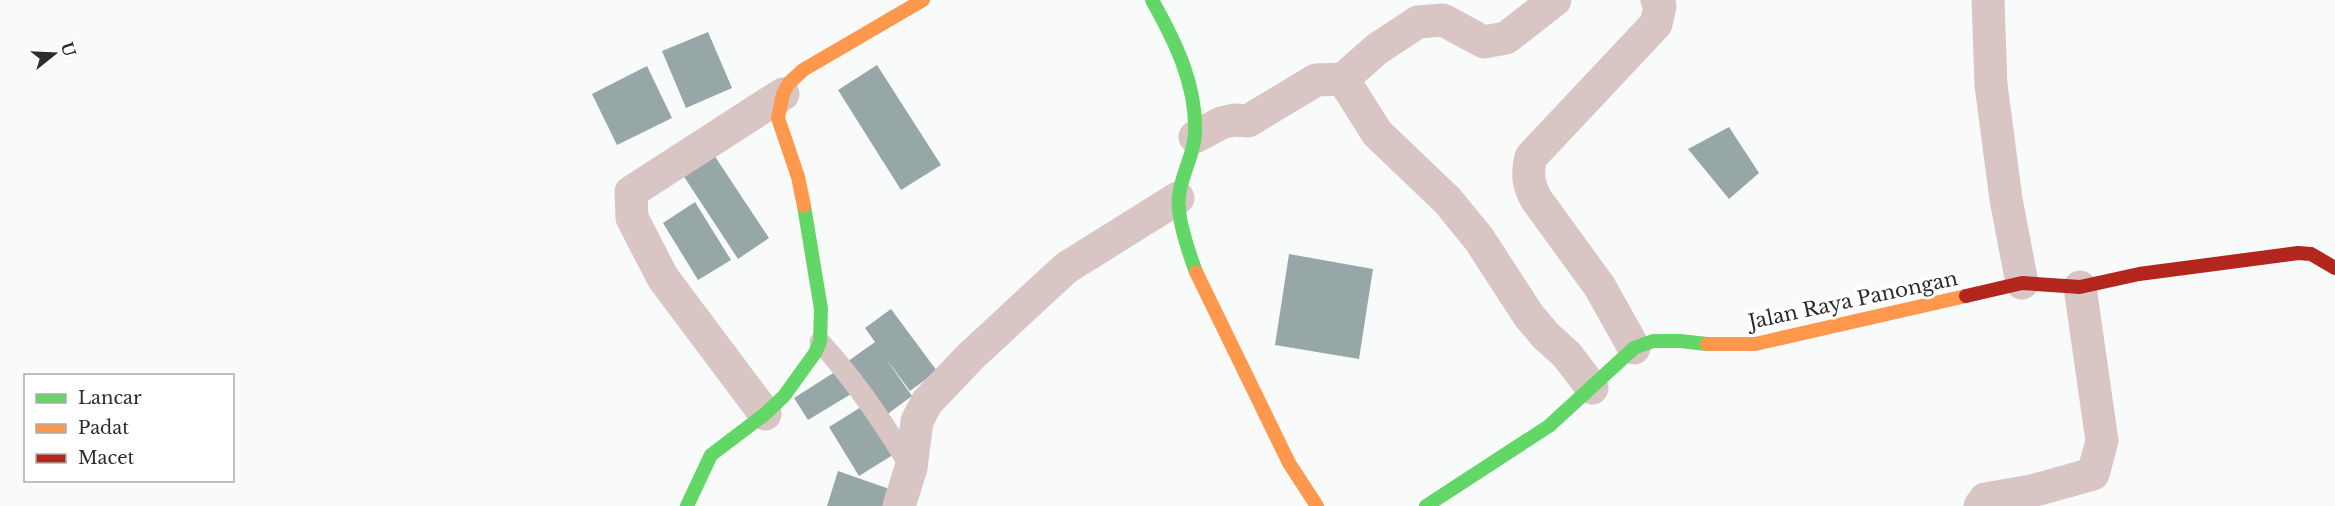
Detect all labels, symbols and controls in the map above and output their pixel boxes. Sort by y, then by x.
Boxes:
north arrow [24,24,84,84]
text: U [57,40,80,59]
street label: Jalan Raya Panongan [1743,266,1960,335]
legend [24,374,234,482]
text: Lancar [78,387,142,409]
text: Padat [78,417,129,439]
text: Macet [78,447,135,469]

